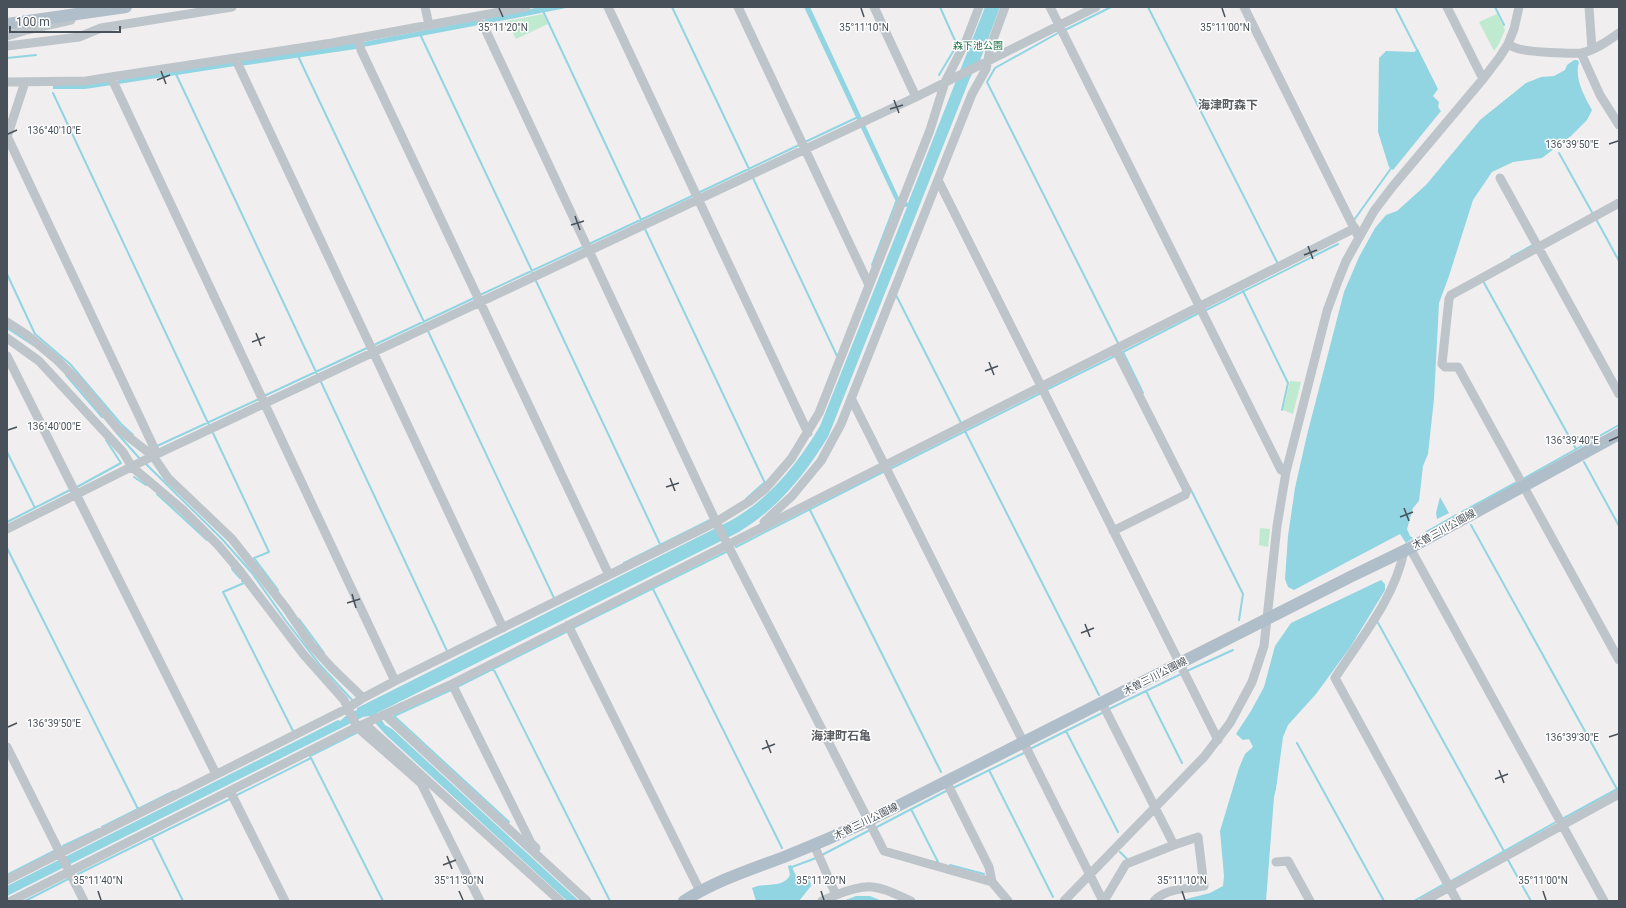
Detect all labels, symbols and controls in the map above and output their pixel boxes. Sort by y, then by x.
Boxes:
scale bar [10,8,120,34]
text: 100 m [16,15,50,29]
text: 35°11'20"N [478,22,528,33]
text: 35°11'10"N [839,22,889,33]
text: 35°11'00"N [1200,22,1250,33]
park label: 森下池公園 [953,40,1003,51]
district label: 海津町森下 [1198,98,1258,112]
text: 136°40'10"E [27,125,81,136]
text: 136°39'50"E [1545,139,1599,150]
text: 136°40'00"E [27,421,81,432]
text: 136°39'40"E [1545,435,1599,446]
street label: 木曽三川公園線 [1411,507,1477,551]
street label: 木曽三川公園線 [1121,655,1189,697]
text: 136°39'50"E [27,718,81,729]
district label: 海津町石亀 [811,729,871,743]
text: 136°39'30"E [1545,732,1599,743]
street label: 木曽三川公園線 [832,801,900,841]
text: 35°11'40"N [73,875,123,886]
text: 35°11'30"N [434,875,484,886]
text: 35°11'20"N [796,875,846,886]
text: 35°11'10"N [1157,875,1207,886]
text: 35°11'00"N [1518,875,1568,886]

